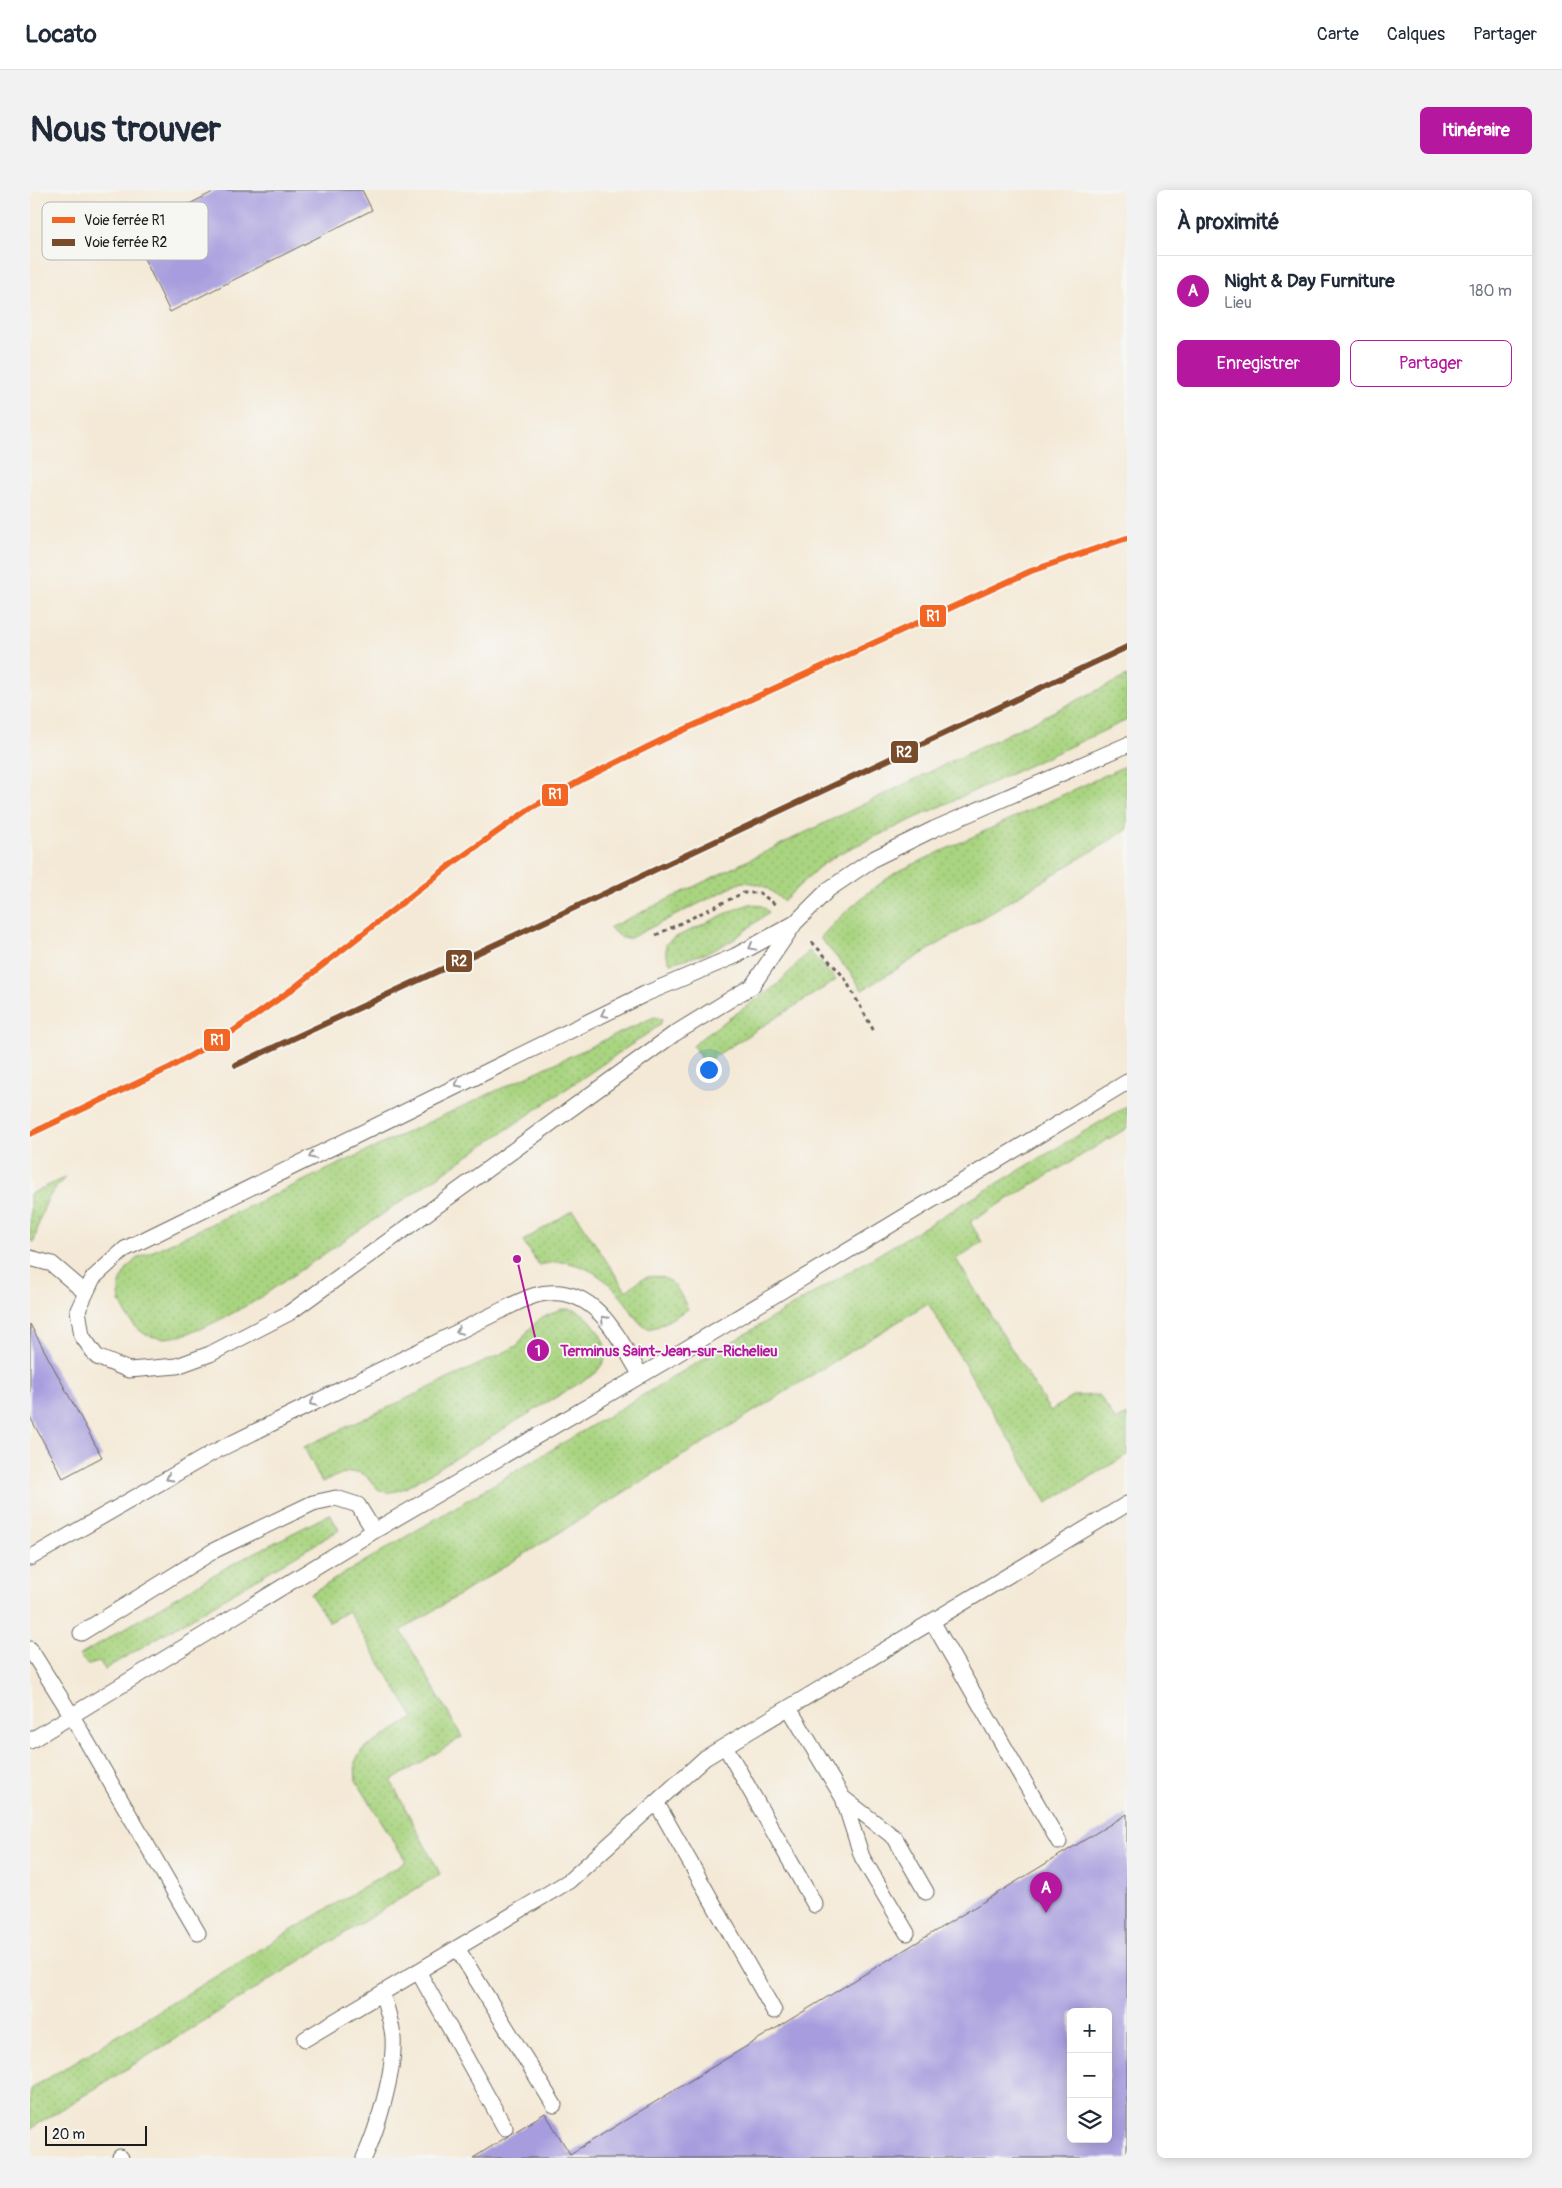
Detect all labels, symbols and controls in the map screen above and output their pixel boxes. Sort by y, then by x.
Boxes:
text: Locato [25,20,97,49]
text: Carte [1317,23,1359,46]
text: Calques [1387,23,1445,46]
text: Partager [1473,23,1537,46]
button: Itinéraire [1420,107,1532,154]
text: Nous trouver [30,108,221,152]
legend [42,202,208,260]
text: À proximité [1177,209,1280,236]
text: Voie ferrée R1 [84,212,165,229]
text: Voie ferrée R2 [84,234,168,251]
text: Night & Day Furniture [1224,269,1395,293]
text: A [1188,281,1198,301]
text: 180 m [1469,281,1512,301]
text: Lieu [1224,293,1252,313]
button: Enregistrer [1177,340,1340,387]
button: Partager [1350,340,1512,387]
line badge: R1 [919,604,947,628]
text: R1 [926,608,940,625]
line badge: R2 [890,740,919,764]
text: R2 [896,744,912,761]
line badge: R1 [541,783,569,807]
text: R1 [548,786,562,803]
one-way arrow [748,941,757,951]
line badge: R2 [445,949,473,973]
text: R2 [451,953,467,970]
one-way arrow [600,1007,609,1018]
line badge: R1 [203,1028,231,1052]
text: R1 [210,1032,224,1049]
your location [696,1057,722,1083]
one-way arrow [454,1078,463,1089]
one-way arrow [308,1150,317,1160]
one-way arrow [601,1315,610,1324]
one-way arrow [455,1325,464,1335]
callout: Terminus Saint-Jean-sur-Richelieu [526,1335,788,1365]
text: 1 [535,1342,541,1361]
text: Terminus Saint-Jean-sur-Richelieu [559,1342,778,1361]
one-way arrow [309,1397,318,1407]
one-way arrow [166,1471,175,1481]
pin: A [1030,1872,1062,1913]
map controls [1067,2008,1112,2143]
button: + [1067,2008,1112,2053]
button: − [1067,2053,1112,2098]
button: layers [1067,2098,1112,2143]
scale bar [45,2123,148,2146]
text: 20 m [52,2126,85,2143]

